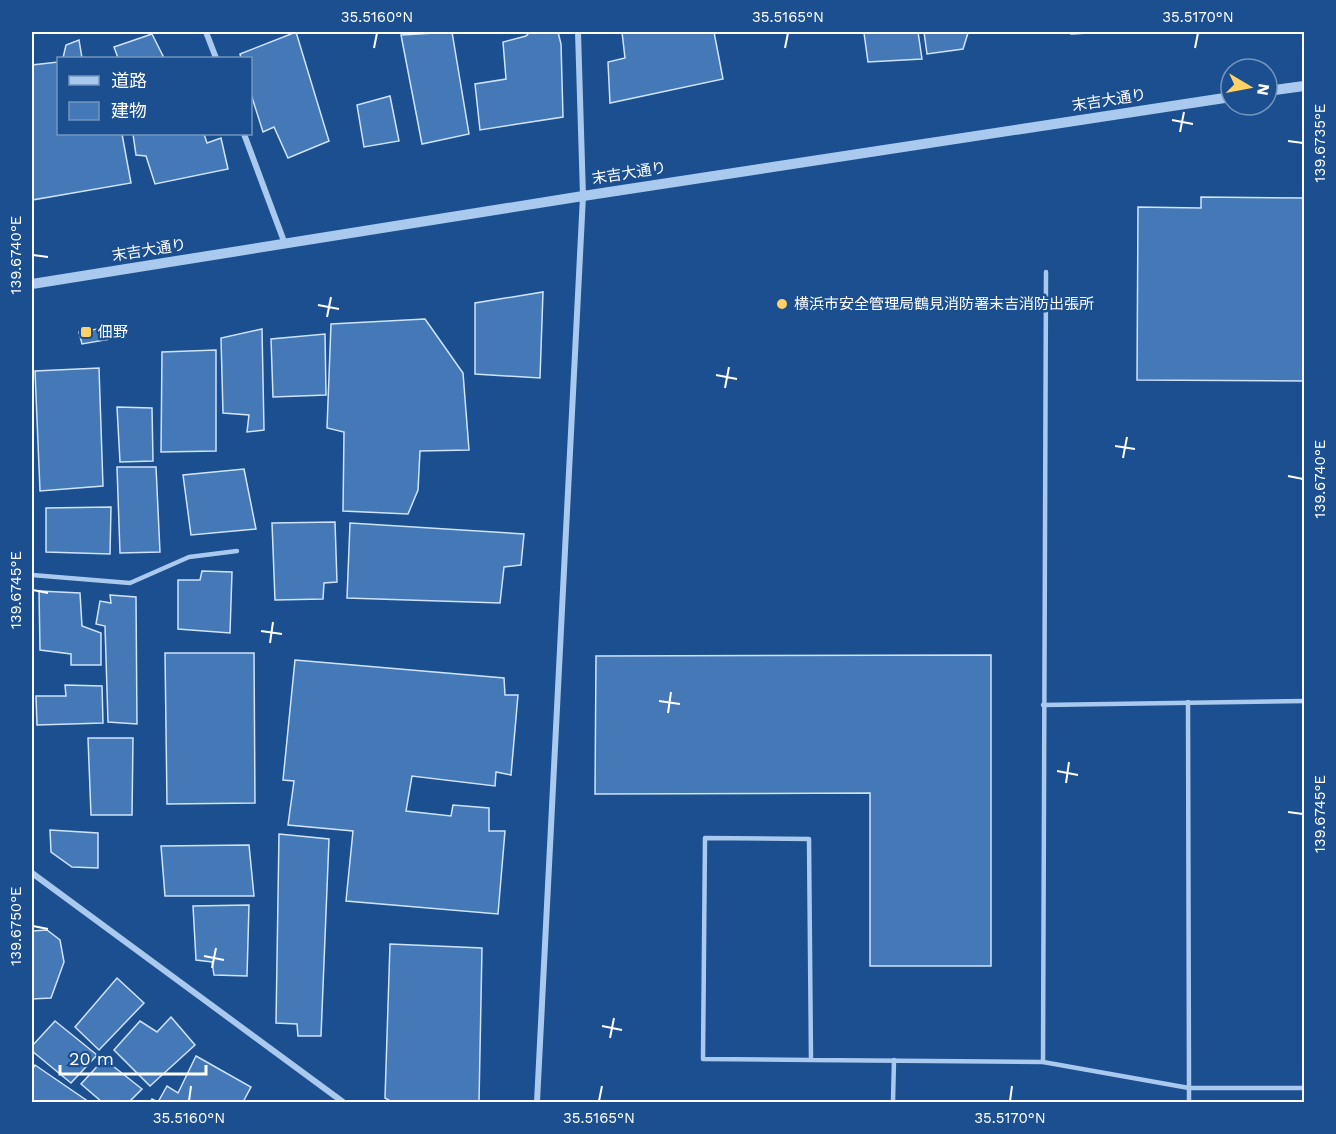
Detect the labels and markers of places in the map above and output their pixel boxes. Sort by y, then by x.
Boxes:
place label: 横浜市安全管理局鶴見消防署末吉消防出張所 [794,295,1094,313]
marker: 横浜市安全管理局鶴見消防署末吉消防出張所 [775,297,789,311]
place label: 佃野 [98,323,128,341]
marker: 佃野 [79,325,93,339]

